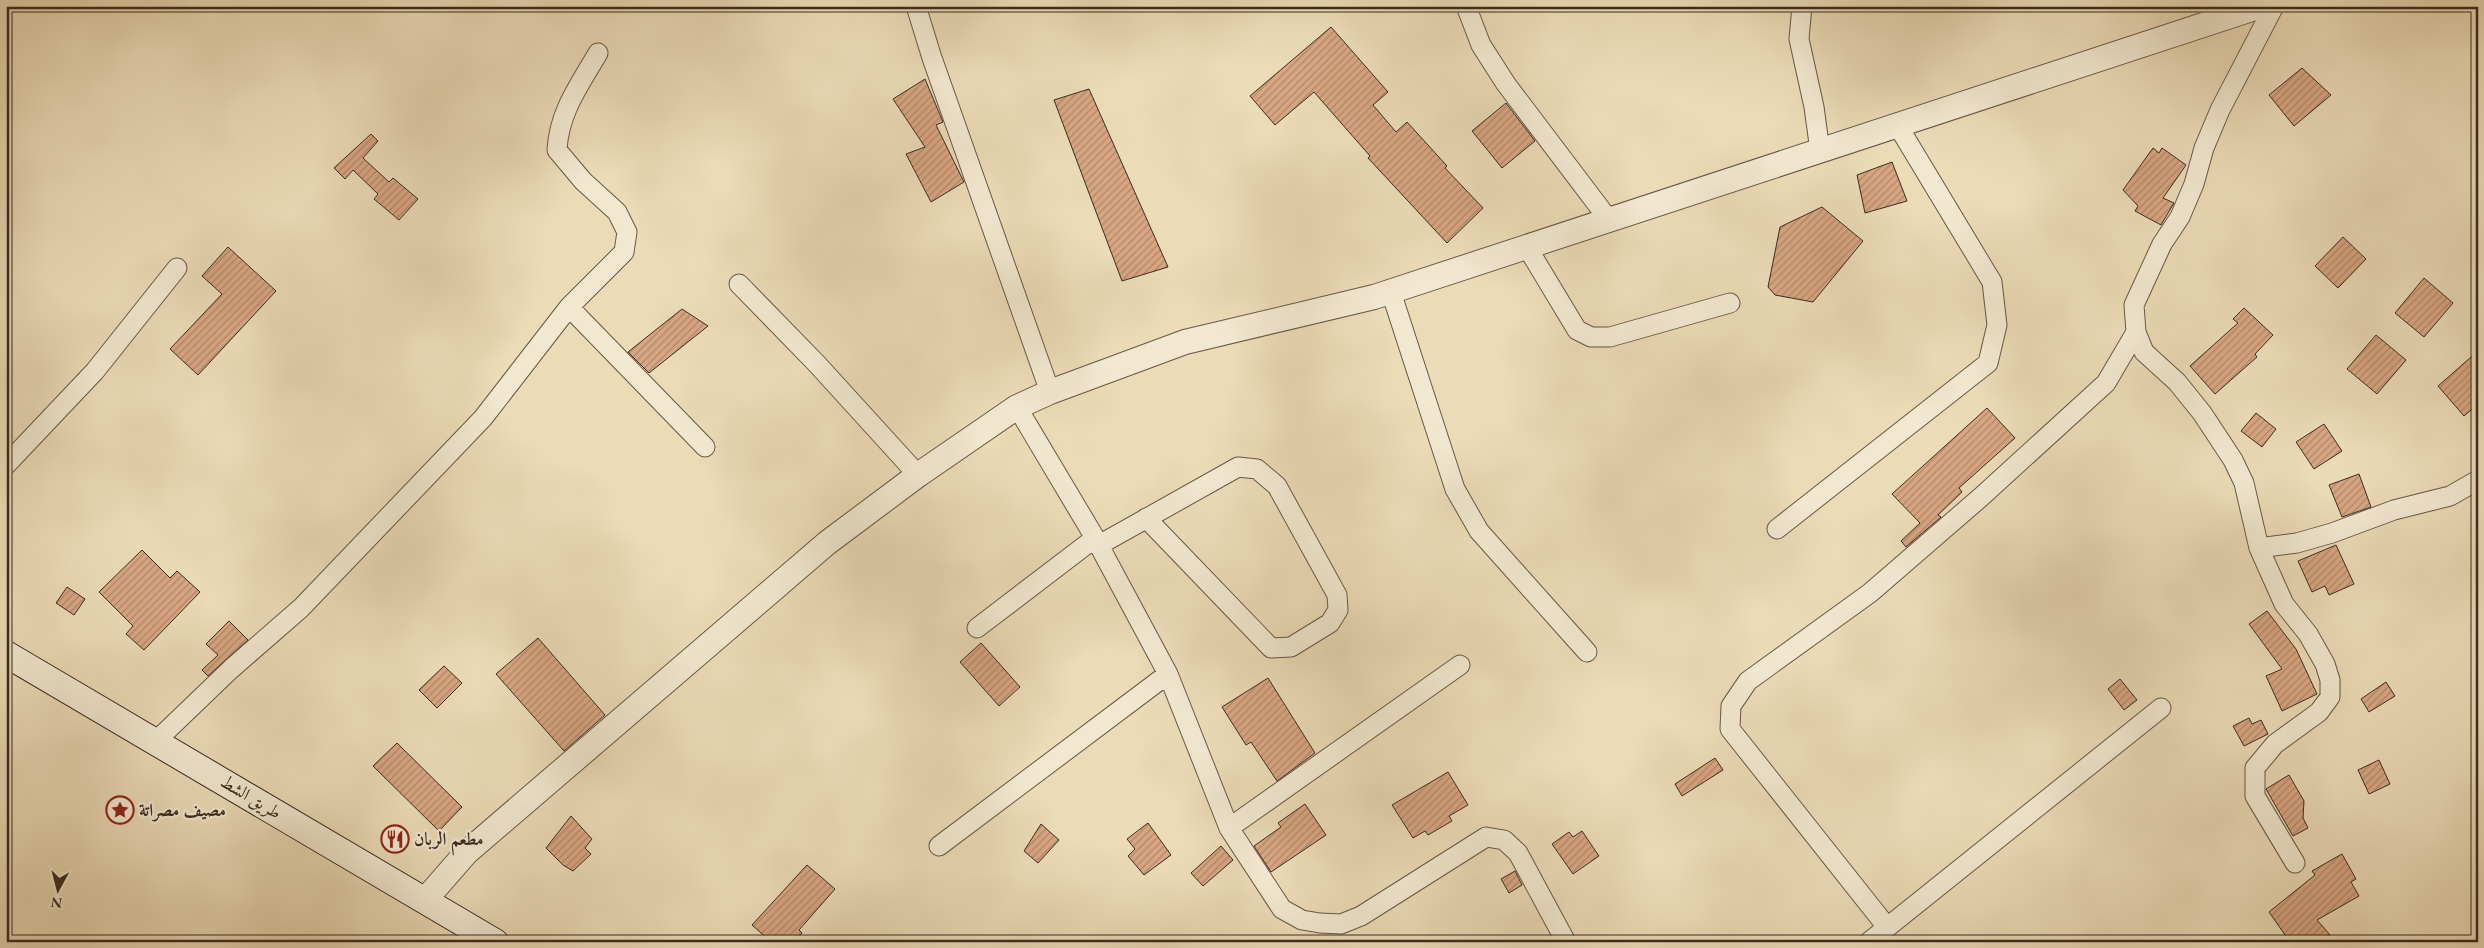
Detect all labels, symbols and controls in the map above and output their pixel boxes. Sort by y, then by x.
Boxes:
street label: طريق الشط [216,769,286,825]
place icon: مصيف مصراتة [105,795,135,825]
place label: مصيف مصراتة [139,798,226,822]
restaurant icon: مطعم الربان [380,824,410,854]
place label: مطعم الربان [414,827,484,856]
north arrow [32,866,82,916]
text: N [49,893,63,913]

